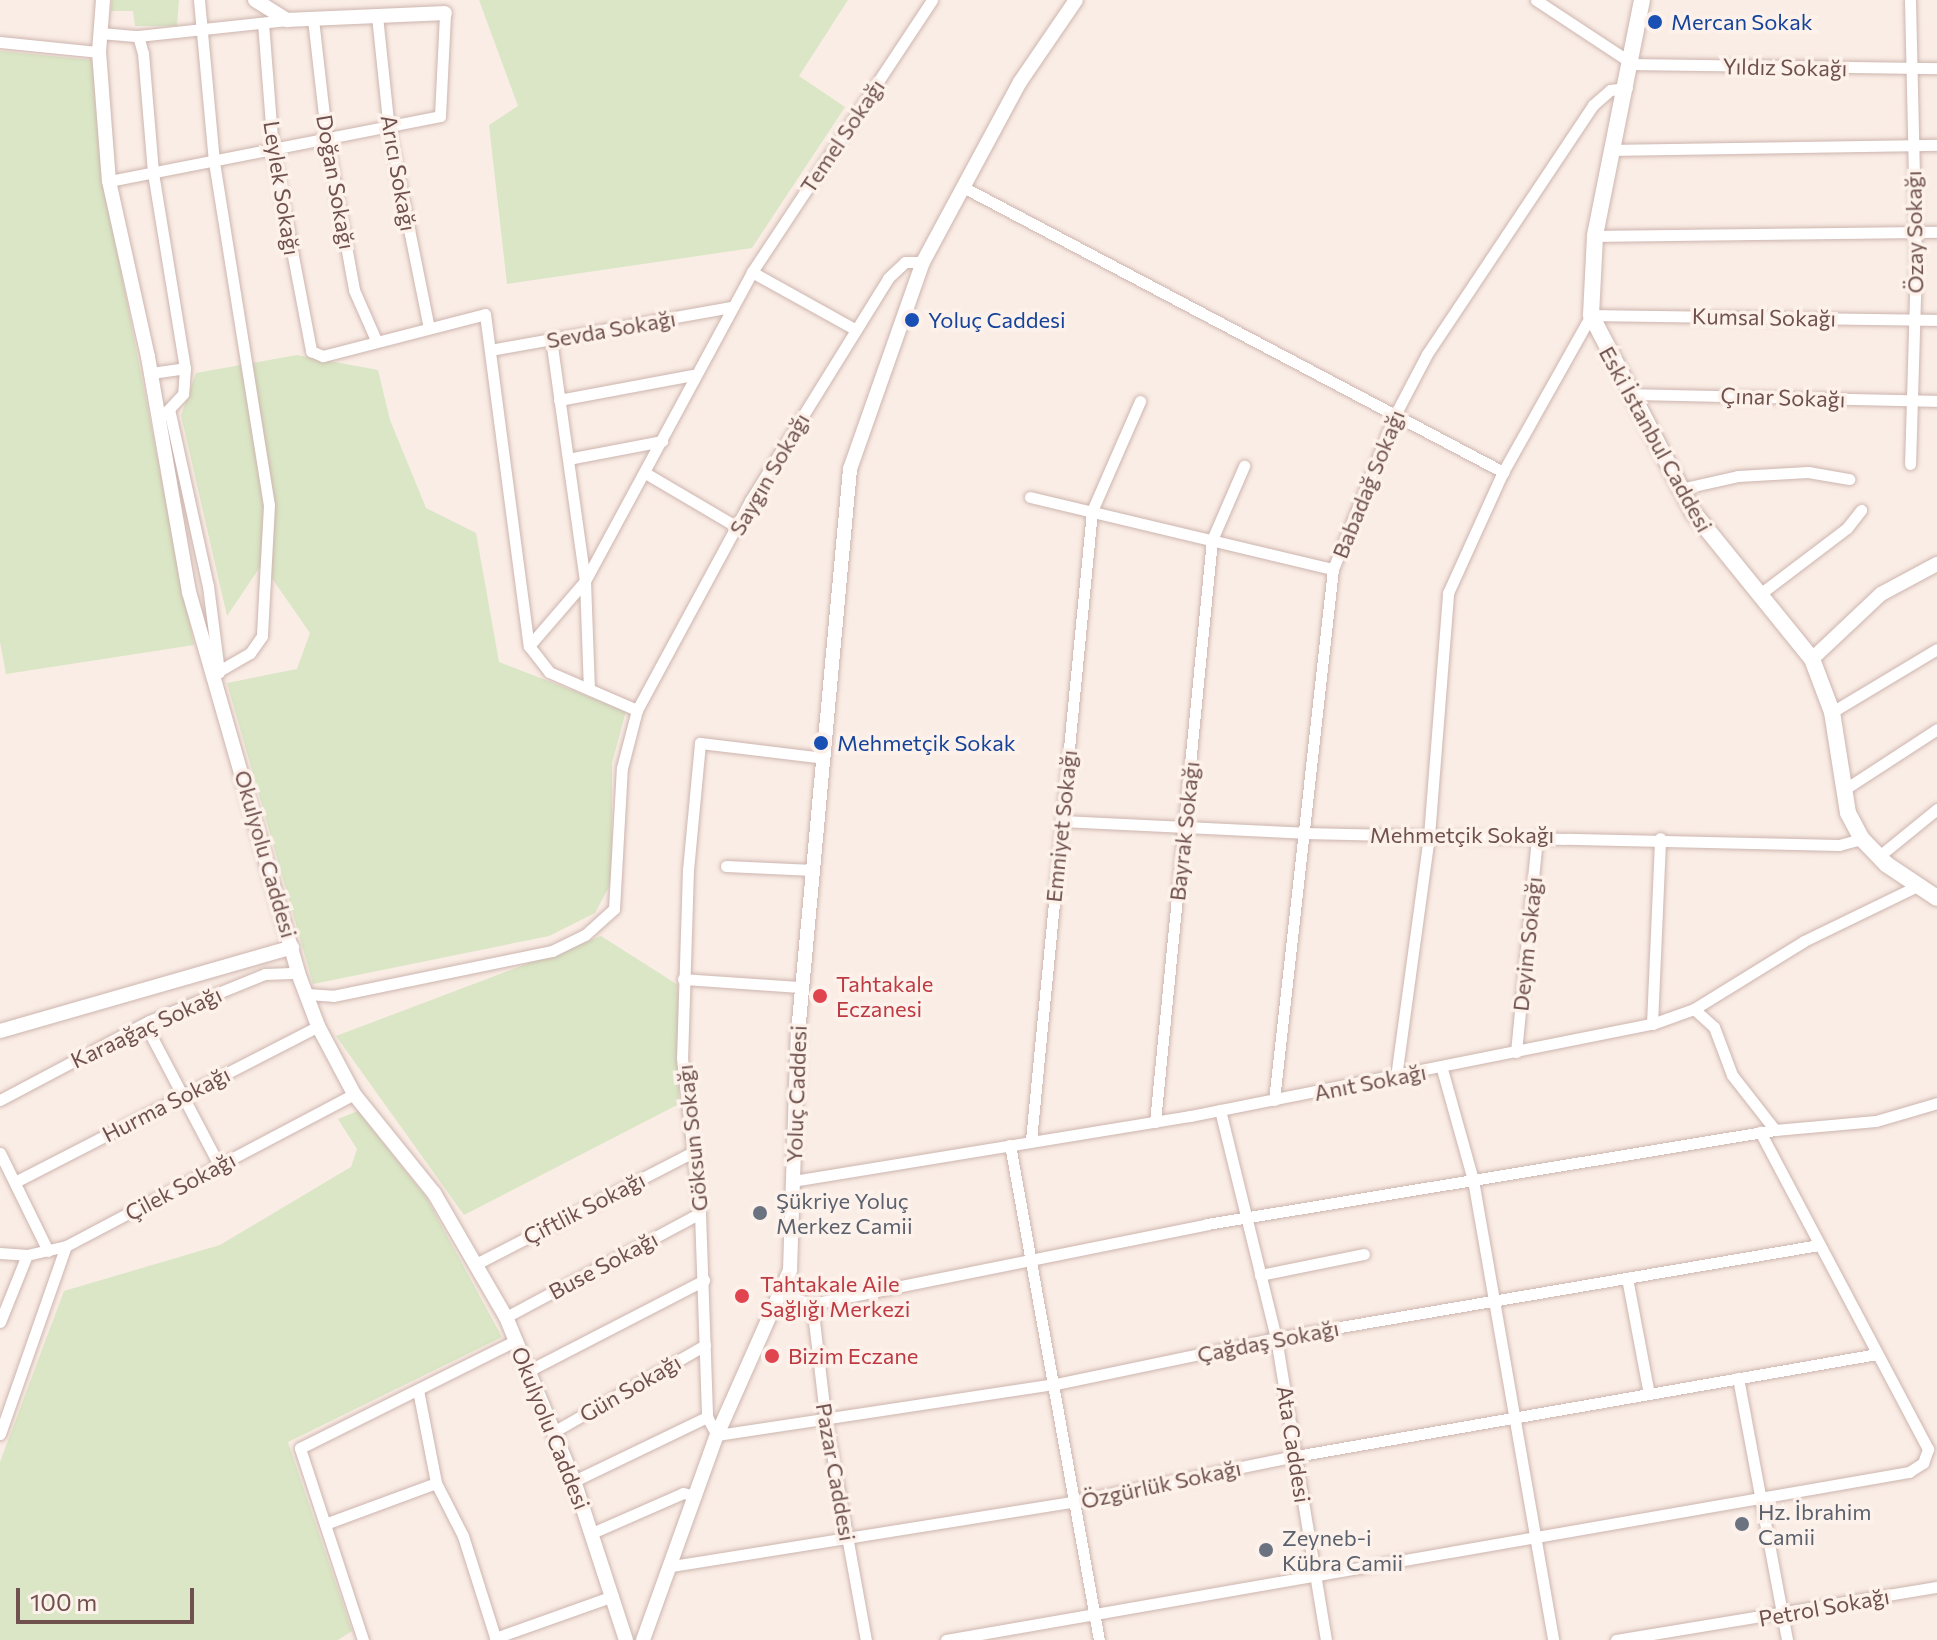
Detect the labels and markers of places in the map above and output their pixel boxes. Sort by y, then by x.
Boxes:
place label: Mercan Sokak [1671,9,1813,35]
marker: Mercan Sokak [1646,13,1664,31]
place label: Yoluç Caddesi [928,307,1066,333]
marker: Yoluç Caddesi [903,311,921,329]
place label: Mehmetçik Sokak [837,730,1016,756]
marker: Mehmetçik Sokak [812,734,830,752]
place label: Tahtakale Eczanesi [836,970,933,1022]
marker: Tahtakale Eczanesi [811,987,829,1005]
place label: Şükriye Yoluç Merkez Camii [776,1187,913,1238]
marker: Şükriye Yoluç Merkez Camii [751,1204,769,1222]
place label: Tahtakale Aile Sağlığı Merkezi [760,1270,910,1322]
marker: Tahtakale Aile Sağlığı Merkezi [731,1285,753,1307]
place label: Bizim Eczane [788,1343,918,1369]
marker: Bizim Eczane [763,1347,781,1365]
place label: Hz. İbrahim Camii [1758,1498,1872,1550]
marker: Hz. İbrahim Camii [1733,1515,1751,1533]
place label: Zeyneb-i Kübra Camii [1282,1524,1403,1576]
marker: Zeyneb-i Kübra Camii [1257,1541,1275,1559]

